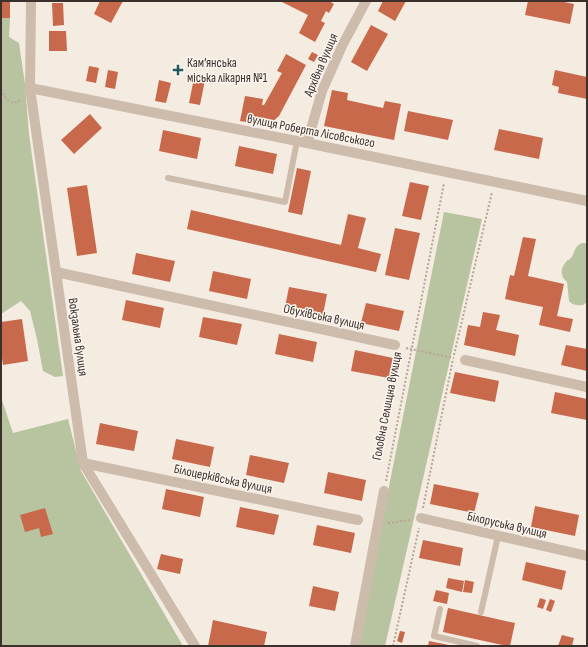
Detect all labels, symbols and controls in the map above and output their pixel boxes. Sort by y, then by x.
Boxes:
street label: Архівна вулиця [300,31,341,100]
place label: Кам’янська міська лікарня №1 [187,55,268,86]
marker: Кам’янська міська лікарня №1 [172,64,184,76]
street label: вулиця Роберта Лісовського [246,111,376,151]
street label: Вокзальна вулиця [65,297,91,377]
street label: Обухівська вулиця [282,301,366,333]
street label: Головна Селищна вулиця [369,350,405,462]
street label: Білоцерківська вулиця [172,461,274,497]
street label: Білоруська вулиця [466,508,548,542]

